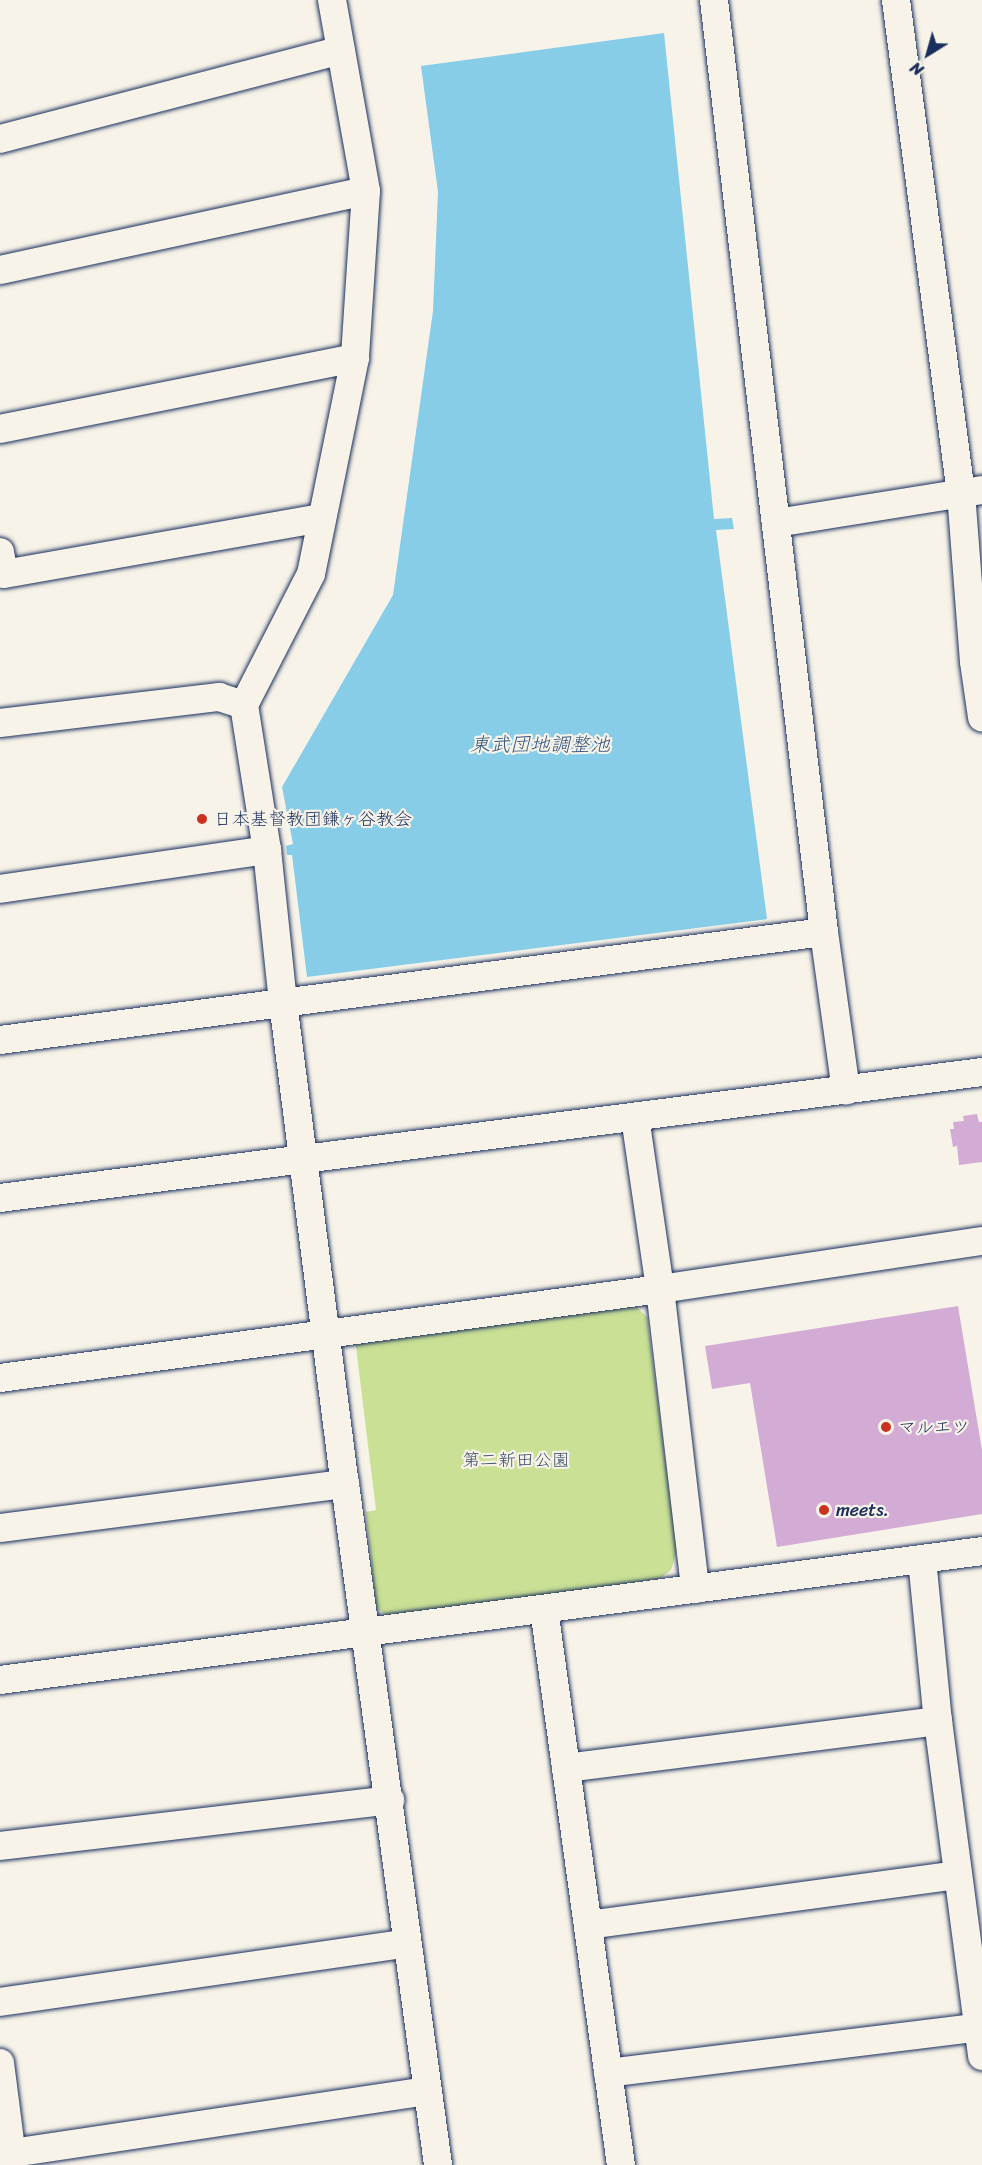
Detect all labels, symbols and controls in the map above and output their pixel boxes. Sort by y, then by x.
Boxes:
north arrow [898,24,958,84]
text: N [904,54,930,84]
water label: 東武団地調整池 [470,732,610,756]
place label: 日本基督教団鎌ヶ谷教会 [214,808,412,830]
marker: 日本基督教団鎌ヶ谷教会 [195,812,209,826]
place label: マルエツ [898,1416,970,1438]
marker: マルエツ [879,1420,893,1434]
park label: 第二新田公園 [462,1449,570,1471]
place label: meets. [836,1499,889,1521]
marker: meets. [817,1503,831,1517]

